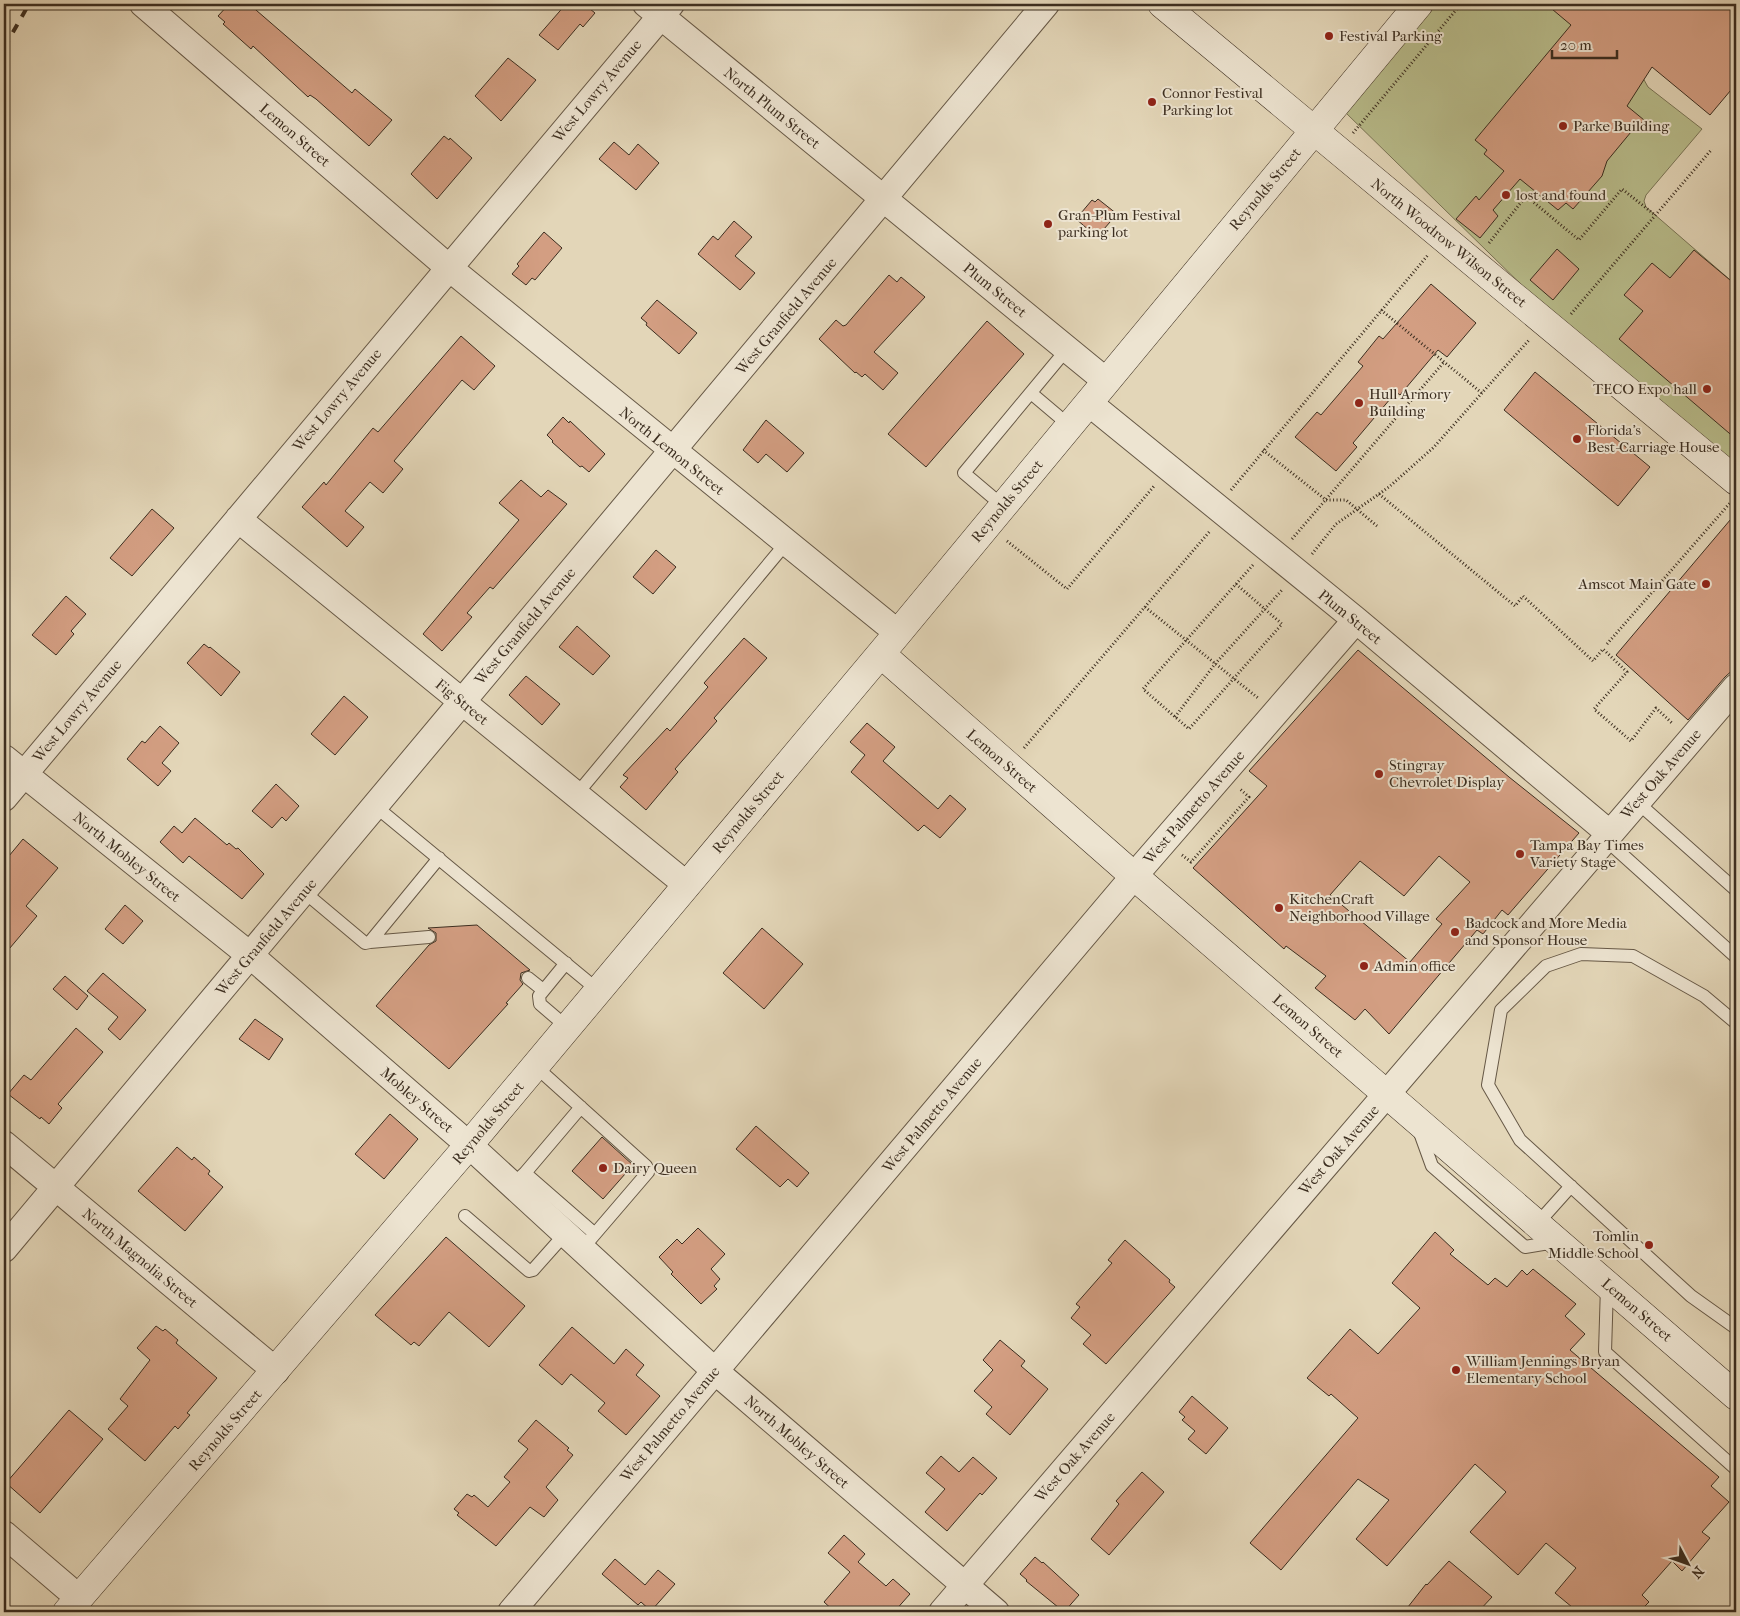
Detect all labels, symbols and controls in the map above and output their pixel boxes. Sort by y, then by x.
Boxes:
place label: Festival Parking [1339,27,1443,45]
scale bar [1552,28,1618,60]
marker: Festival Parking [1323,30,1335,42]
street label: West Lowry Avenue [548,35,646,147]
text: 20 m [1560,36,1592,54]
street label: North Plum Street [720,64,824,153]
place label: Connor Festival Parking lot [1162,84,1263,119]
marker: Connor Festival Parking lot [1146,96,1158,108]
street label: Lemon Street [256,99,335,171]
place label: Parke Building [1573,117,1670,135]
marker: Parke Building [1557,120,1569,132]
street label: Reynolds Street [1225,143,1305,234]
street label: North Woodrow Wilson Street [1368,175,1531,312]
place label: lost and found [1515,186,1607,204]
marker: lost and found [1500,189,1512,201]
place label: Gran-Plum Festival parking lot [1057,206,1181,241]
marker: Gran-Plum Festival parking lot [1042,218,1054,230]
street label: West Granfield Avenue [731,253,841,379]
street label: Plum Street [959,259,1031,322]
street label: West Lowry Avenue [288,344,386,456]
place label: TECO Expo hall [1593,380,1697,398]
marker: TECO Expo hall [1701,383,1713,395]
place label: Hull Armory Building [1369,385,1452,420]
marker: Hull Armory Building [1353,397,1365,409]
street label: North Lemon Street [616,403,729,499]
place label: Florida's Best-Carriage House [1587,421,1720,456]
marker: Florida's Best-Carriage House [1571,433,1583,445]
street label: Reynolds Street [967,455,1047,546]
street label: West Granfield Avenue [470,563,580,689]
place label: Amscot Main Gate [1577,575,1697,593]
marker: Amscot Main Gate [1700,578,1712,590]
street label: Plum Street [1314,586,1386,649]
street label: West Lowry Avenue [28,655,126,767]
street label: Fig Street [432,675,493,729]
street label: Lemon Street [963,725,1042,797]
street label: West Oak Avenue [1616,725,1705,823]
street label: West Palmetto Avenue [1139,746,1249,868]
place label: Stingray Chevrolet Display [1389,756,1505,791]
street label: Reynolds Street [708,766,788,857]
marker: Stingray Chevrolet Display [1373,768,1385,780]
street label: North Mobley Street [70,808,185,906]
place label: Tampa Bay Times Variety Stage [1529,836,1644,871]
marker: Tampa Bay Times Variety Stage [1514,848,1526,860]
street label: West Granfield Avenue [211,874,321,1000]
place label: KitchenCraft Neighborhood Village [1289,890,1430,925]
marker: KitchenCraft Neighborhood Village [1273,902,1285,914]
place label: Badcock and More Media and Sponsor House [1465,914,1628,949]
marker: Badcock and More Media and Sponsor House [1449,926,1461,938]
place label: Admin office [1373,957,1456,975]
marker: Admin office [1358,960,1370,972]
street label: Lemon Street [1269,990,1348,1062]
street label: West Palmetto Avenue [878,1053,986,1177]
street label: Mobley Street [377,1063,458,1137]
street label: Reynolds Street [448,1077,528,1168]
street label: West Oak Avenue [1294,1101,1383,1199]
place label: Dairy Queen [613,1159,697,1177]
marker: Dairy Queen [597,1162,609,1174]
street label: North Magnolia Street [79,1204,202,1312]
place label: Tomlin Middle School [1548,1227,1639,1262]
marker: Tomlin Middle School [1643,1239,1655,1251]
street label: Lemon Street [1598,1274,1677,1346]
place label: William Jennings Bryan Elementary School [1465,1352,1620,1387]
street label: West Palmetto Avenue [616,1362,724,1486]
marker: William Jennings Bryan Elementary School [1450,1364,1462,1376]
street label: Reynolds Street [185,1385,266,1475]
street label: North Mobley Street [741,1392,854,1493]
street label: West Oak Avenue [1030,1408,1119,1506]
north arrow [1662,1538,1712,1588]
text: N [1687,1563,1707,1582]

